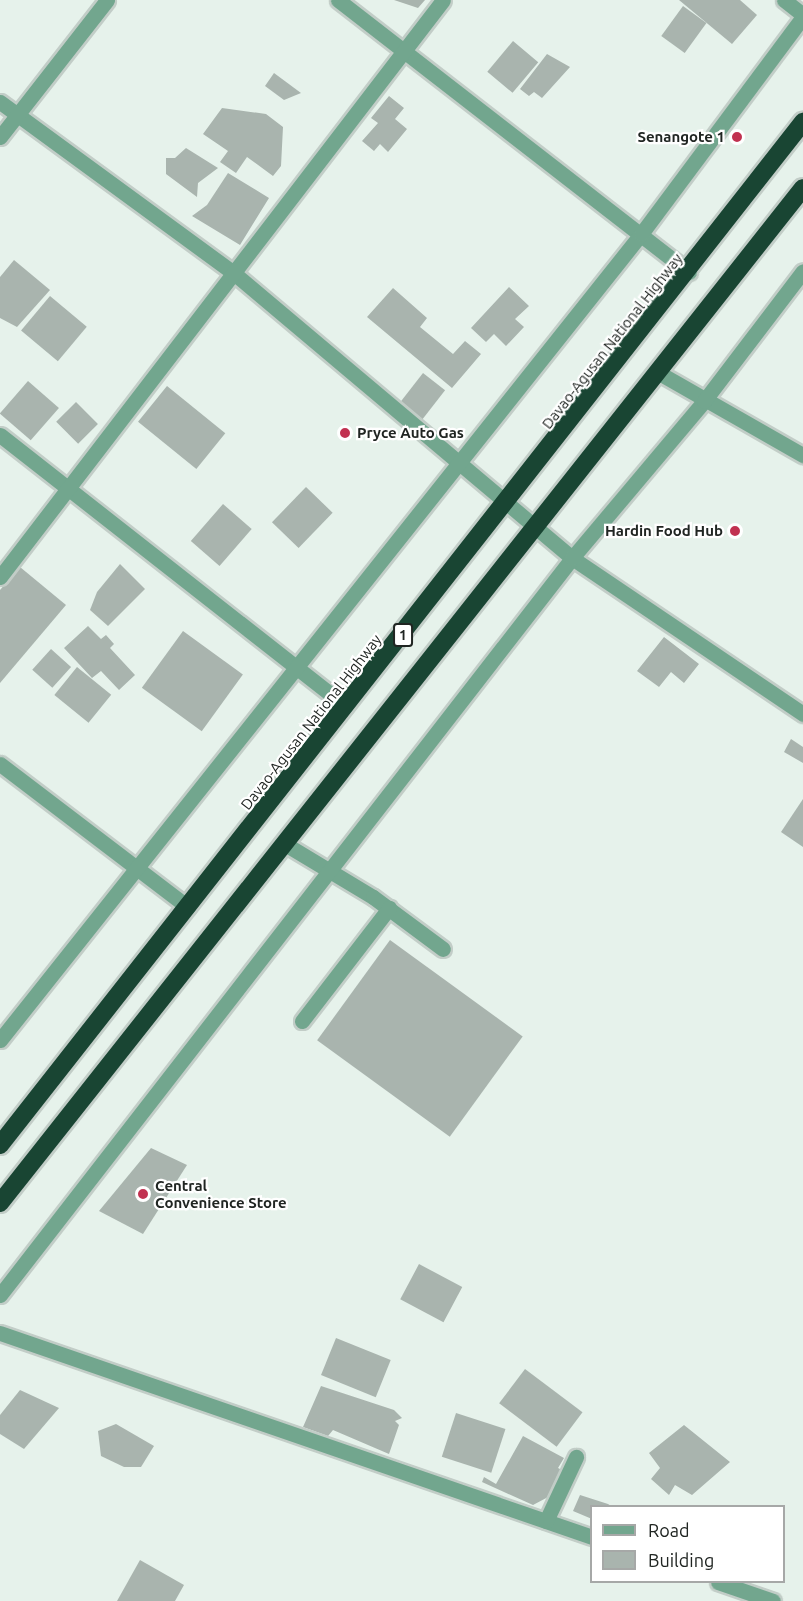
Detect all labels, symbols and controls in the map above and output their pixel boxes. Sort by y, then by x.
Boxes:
place label: Senangote 1 [637,128,725,146]
marker: Senangote 1 [730,130,744,144]
street label: Davao-Agusan National Highway [538,250,686,432]
place label: Pryce Auto Gas [357,424,464,442]
marker: Pryce Auto Gas [338,426,352,440]
place label: Hardin Food Hub [605,522,723,540]
marker: Hardin Food Hub [728,524,742,538]
road number: 1 [392,624,414,646]
street label: Davao-Agusan National Highway [237,631,385,813]
place label: Central Convenience Store [155,1176,287,1211]
marker: Central Convenience Store [136,1187,150,1201]
legend [590,1505,785,1583]
text: Road [648,1520,690,1540]
text: Building [648,1550,714,1570]

